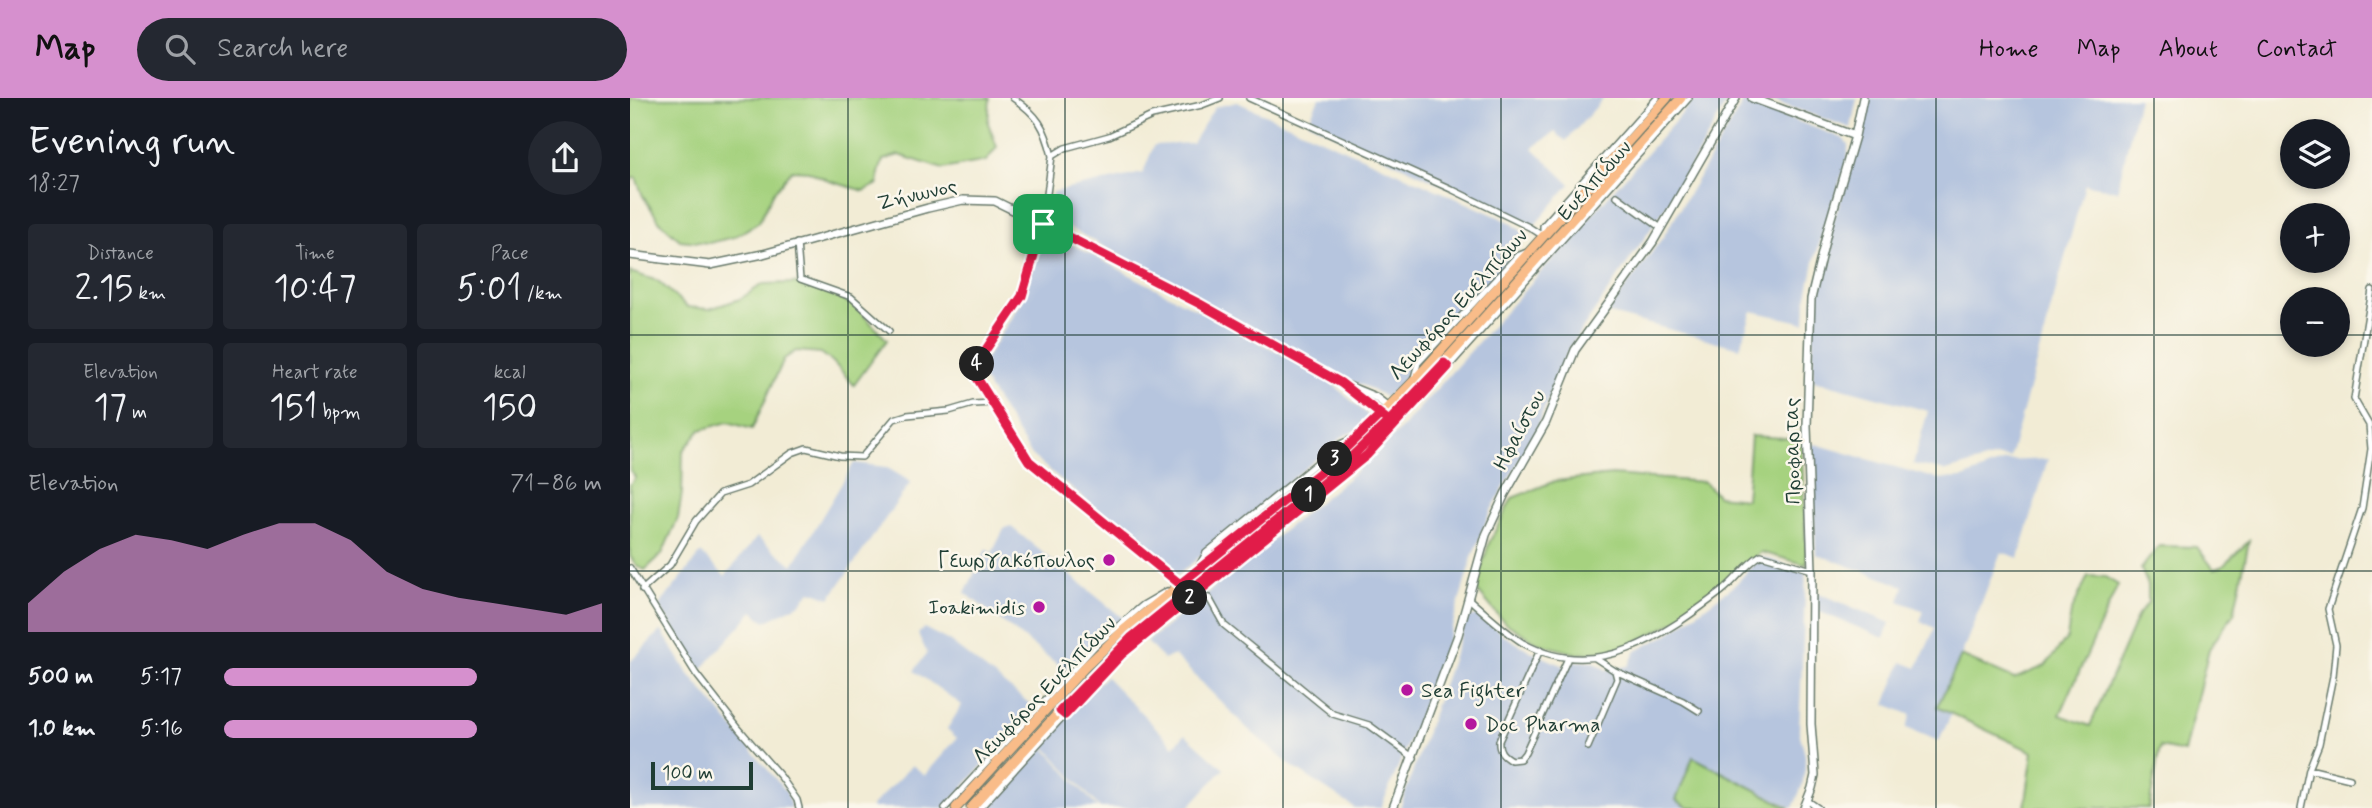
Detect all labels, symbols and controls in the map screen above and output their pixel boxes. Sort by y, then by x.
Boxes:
search box [137,18,627,81]
text: Map [35,27,95,71]
icon: search [161,30,199,68]
text: Search here [217,32,348,66]
text: Home [1979,34,2039,65]
text: Map [2077,34,2121,65]
text: About [2159,34,2218,65]
text: Contact [2256,34,2337,65]
text: Evening run [28,118,235,167]
map controls [2280,119,2350,357]
button: layers [2280,119,2350,189]
button: share [528,121,602,195]
street label: Ευελπίδων [1551,134,1638,227]
text: 18:27 [28,169,80,199]
street label: Ζήνωνος [875,172,960,218]
pin [1013,194,1073,254]
button: + [2280,203,2350,273]
icon: arrive [1024,205,1062,243]
street label: Λεωφόρος Ευελπίδων [1383,223,1535,387]
text: Distance [87,241,154,266]
text: Time [295,241,335,266]
text: Pace [491,241,529,266]
text: 2.15 [75,266,133,312]
text: 10:47 [273,266,356,312]
text: 5:01 [457,266,522,312]
text: km [133,281,166,306]
text: /km [522,281,563,306]
button: − [2280,287,2350,357]
pin: 4 [960,346,994,382]
text: 4 [971,351,982,376]
text: Elevation [83,360,158,385]
text: Heart rate [272,360,358,385]
text: kcal [494,360,526,385]
text: 17 [94,385,127,431]
text: 151 [269,385,317,431]
text: 150 [482,385,537,431]
street label: Ηφαίστου [1487,385,1553,476]
street label: Προφαρτας [1778,397,1808,505]
text: m [127,400,147,425]
text: bpm [317,400,361,425]
pin: 3 [1318,442,1352,476]
text: 3 [1330,446,1339,471]
text: Elevation [28,469,119,499]
text: 71–86 m [510,469,602,499]
pin: 1 [1292,478,1326,512]
text: 1 [1304,482,1313,507]
place label: Γεωργακόπουλος [938,547,1095,575]
marker: Γεωργακόπουλος [1101,552,1117,568]
pin: 2 [1172,580,1208,616]
text: 2 [1185,585,1194,610]
place label: Ioakimidis [928,594,1025,622]
marker: Ioakimidis [1031,599,1047,615]
street label: Λεωφόρος Ευελπίδων [967,611,1123,771]
text: 500 m [28,662,93,692]
text: 5:17 [140,662,182,692]
place label: Sea Fighter [1421,677,1525,707]
marker: Sea Fighter [1399,682,1415,698]
place label: Doc Pharma [1485,711,1600,739]
text: 1.0 km [28,714,96,744]
text: 5:16 [140,714,183,744]
marker: Doc Pharma [1463,716,1479,732]
scale bar [651,759,752,791]
text: 100 m [662,761,713,786]

